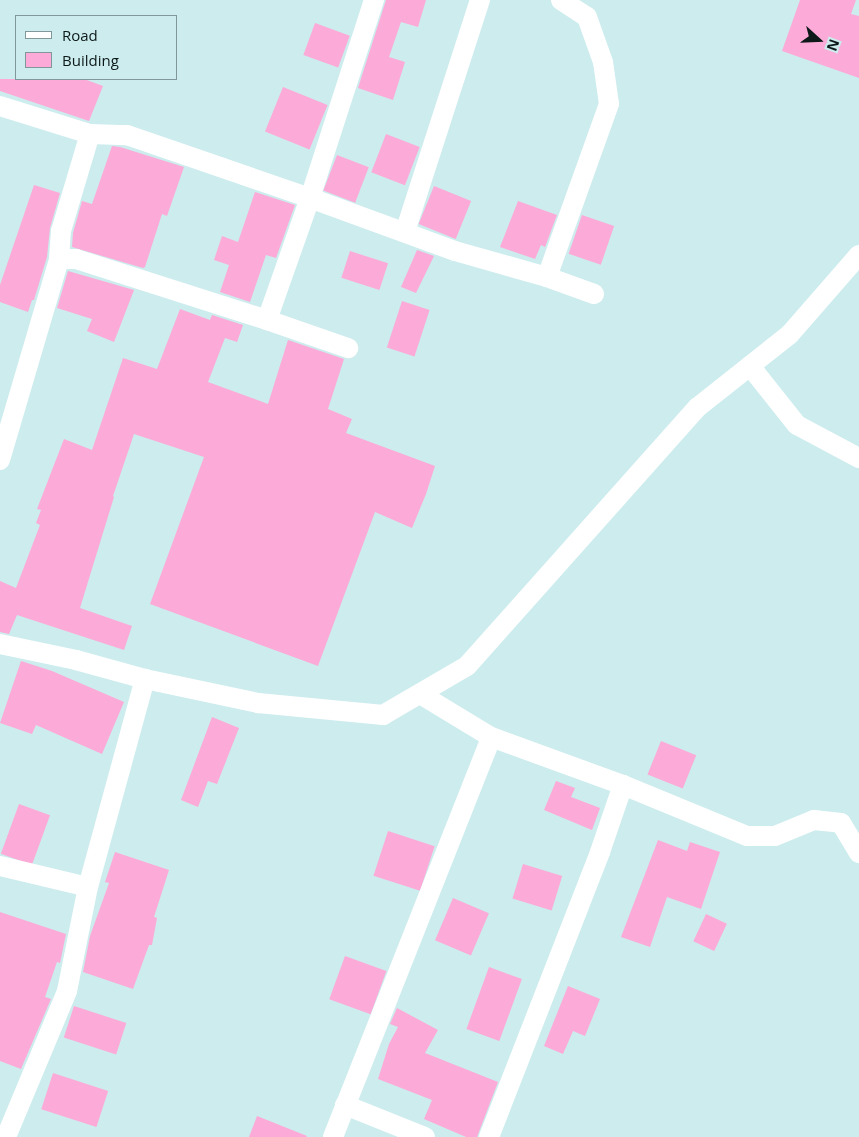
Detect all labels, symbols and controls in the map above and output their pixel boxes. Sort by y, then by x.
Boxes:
legend [15,15,178,80]
north arrow [794,15,844,65]
text: Road [62,25,98,45]
text: N [823,37,844,54]
text: Building [62,50,119,70]

